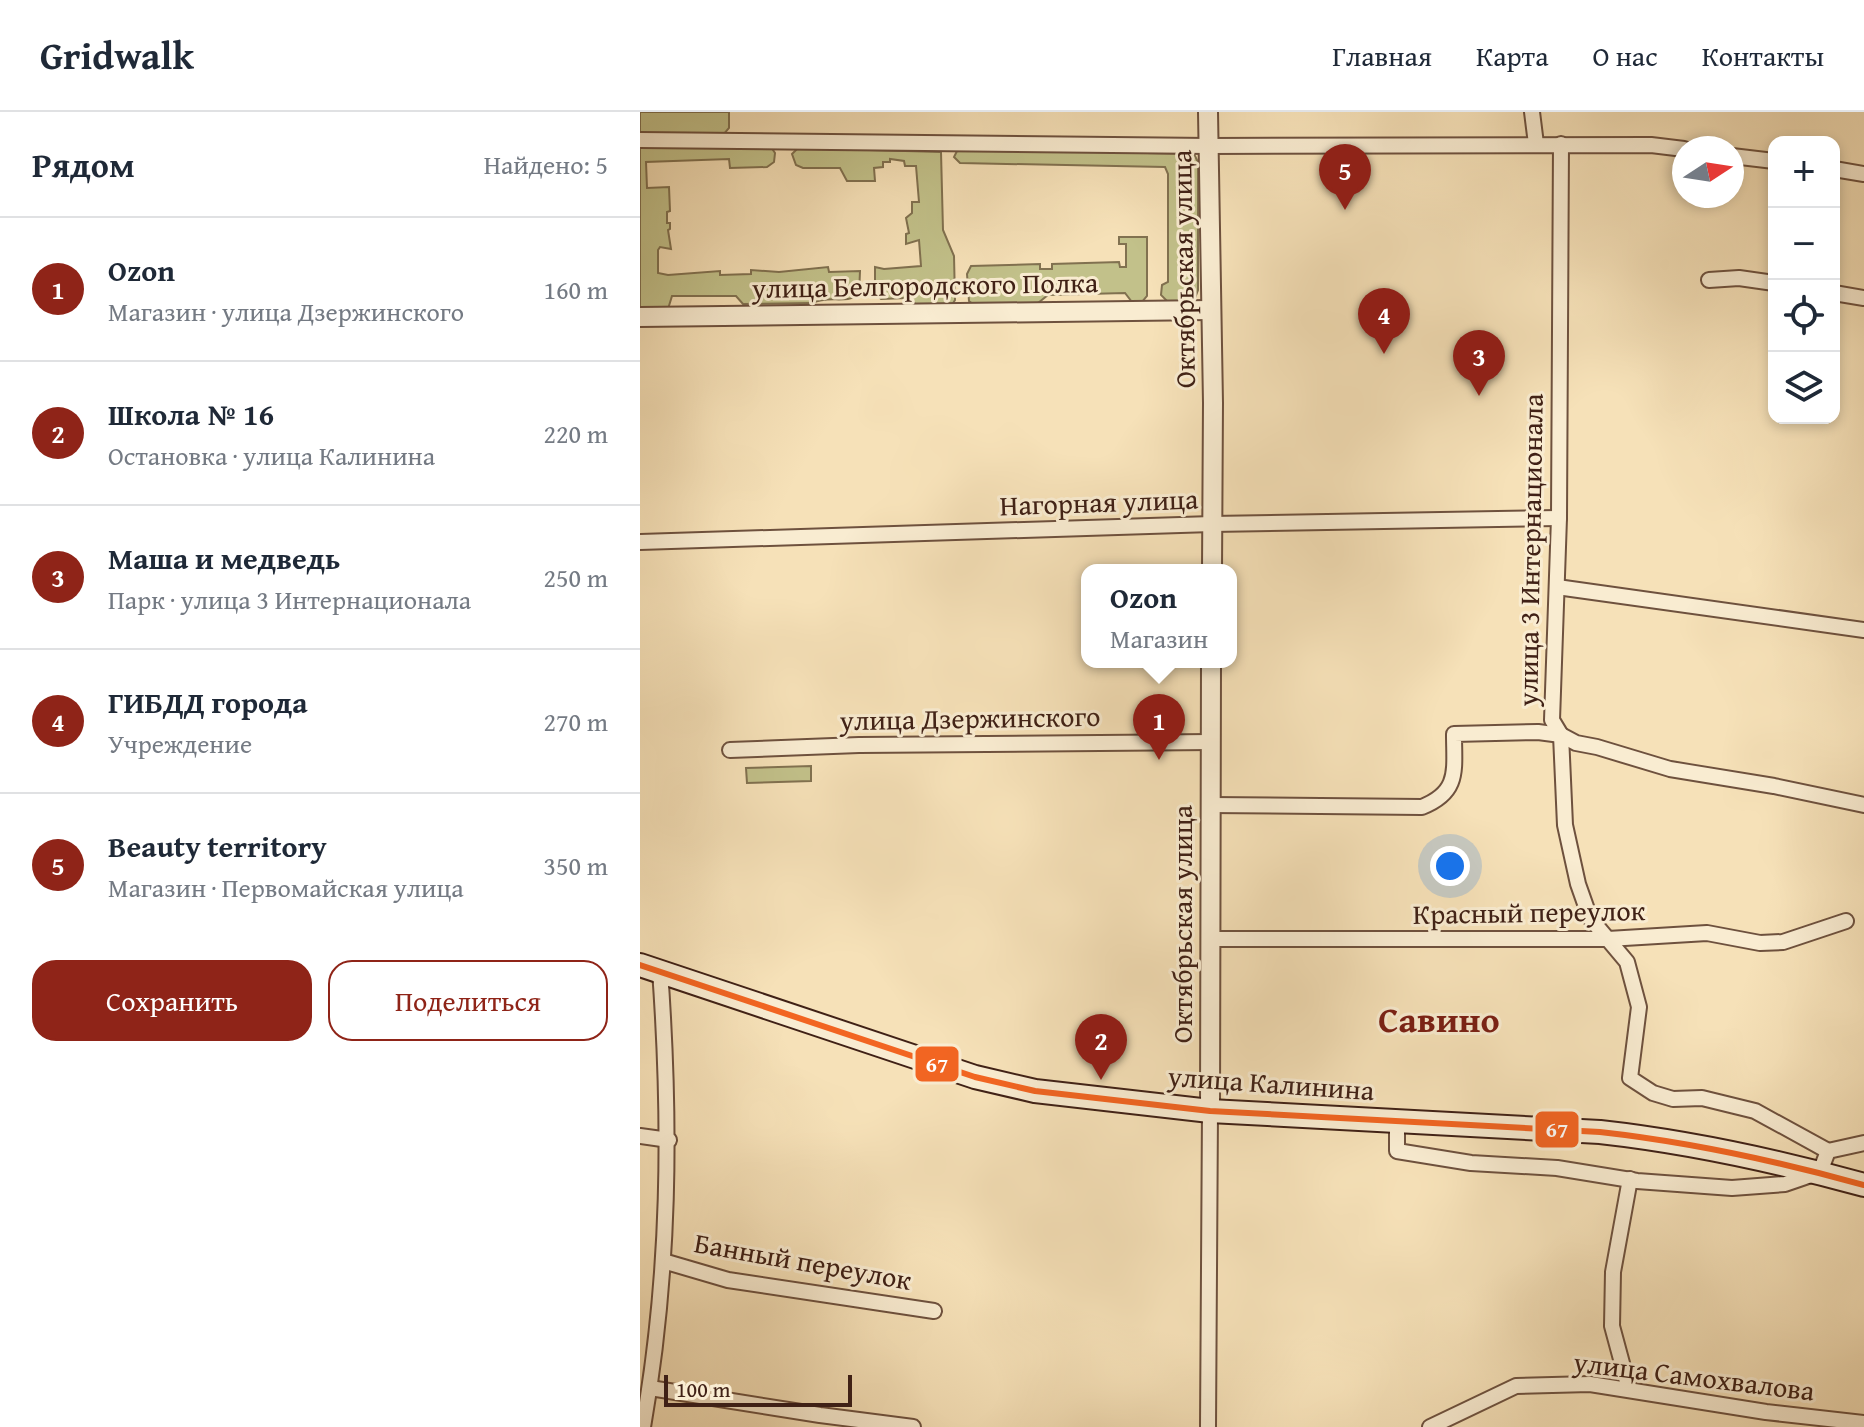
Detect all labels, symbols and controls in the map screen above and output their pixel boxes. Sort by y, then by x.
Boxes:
text: Gridwalk [40,27,194,83]
text: Главная [1332,35,1432,76]
text: Карта [1476,35,1548,76]
text: О нас [1592,35,1658,76]
text: Контакты [1702,35,1824,76]
north arrow [1672,136,1744,208]
map controls [1768,136,1840,424]
button: + [1768,136,1840,208]
text: Рядом [32,140,135,189]
pin: 5 [1319,144,1371,210]
text: Найдено: 5 [484,145,608,184]
street label: Октябрьская улица [1160,149,1205,389]
button: − [1768,208,1840,280]
text: Ozon [108,248,175,292]
street label: улица Белгородского Полка [751,261,1099,308]
text: 1 [51,270,65,309]
text: 160 m [543,270,608,309]
button: locate [1768,280,1840,352]
pin: 4 [1358,288,1410,354]
text: Магазин · улица Дзержинского [108,292,464,331]
pin: 3 [1453,330,1505,396]
button: layers [1768,352,1840,424]
text: Школа № 16 [108,392,274,436]
street label: улица 3 Интернационала [1506,392,1553,708]
text: 2 [51,414,65,453]
text: 220 m [543,414,608,453]
text: Остановка · улица Калинина [108,436,435,475]
street label: Нагорная улица [999,478,1200,525]
text: Маша и медведь [108,536,340,580]
text: 3 [51,558,65,597]
text: 250 m [543,558,608,597]
popup [1081,564,1237,668]
text: Ozon [1110,575,1177,619]
text: Парк · улица 3 Интернационала [108,580,471,619]
text: Магазин [1110,619,1208,658]
text: ГИБДД города [108,680,308,724]
pin: 1 [1133,694,1185,760]
street label: улица Дзержинского [838,695,1101,740]
text: 4 [51,702,65,741]
text: 270 m [543,702,608,741]
text: Учреждение [108,724,252,763]
street label: Октябрьская улица [1161,804,1202,1043]
text: Beauty territory [108,824,327,868]
text: 5 [51,846,65,885]
text: 350 m [543,846,608,885]
your location [1430,846,1470,886]
text: Магазин · Первомайская улица [108,868,464,907]
street label: Красный переулок [1412,889,1646,934]
button: Сохранить [32,960,312,1041]
button: Поделиться [328,960,608,1041]
district label: Савино [1378,992,1500,1045]
pin: 2 [1075,1014,1127,1080]
line badge: 67 [914,1045,960,1083]
text: 67 [926,1048,948,1080]
street label: улица Калинина [1165,1055,1376,1110]
line badge: 67 [1534,1110,1580,1149]
text: 67 [1546,1113,1568,1145]
street label: Банный переулок [691,1221,915,1300]
street label: улица Самохвалова [1570,1340,1818,1411]
scale bar [664,1371,852,1407]
text: 100 m [676,1373,731,1405]

